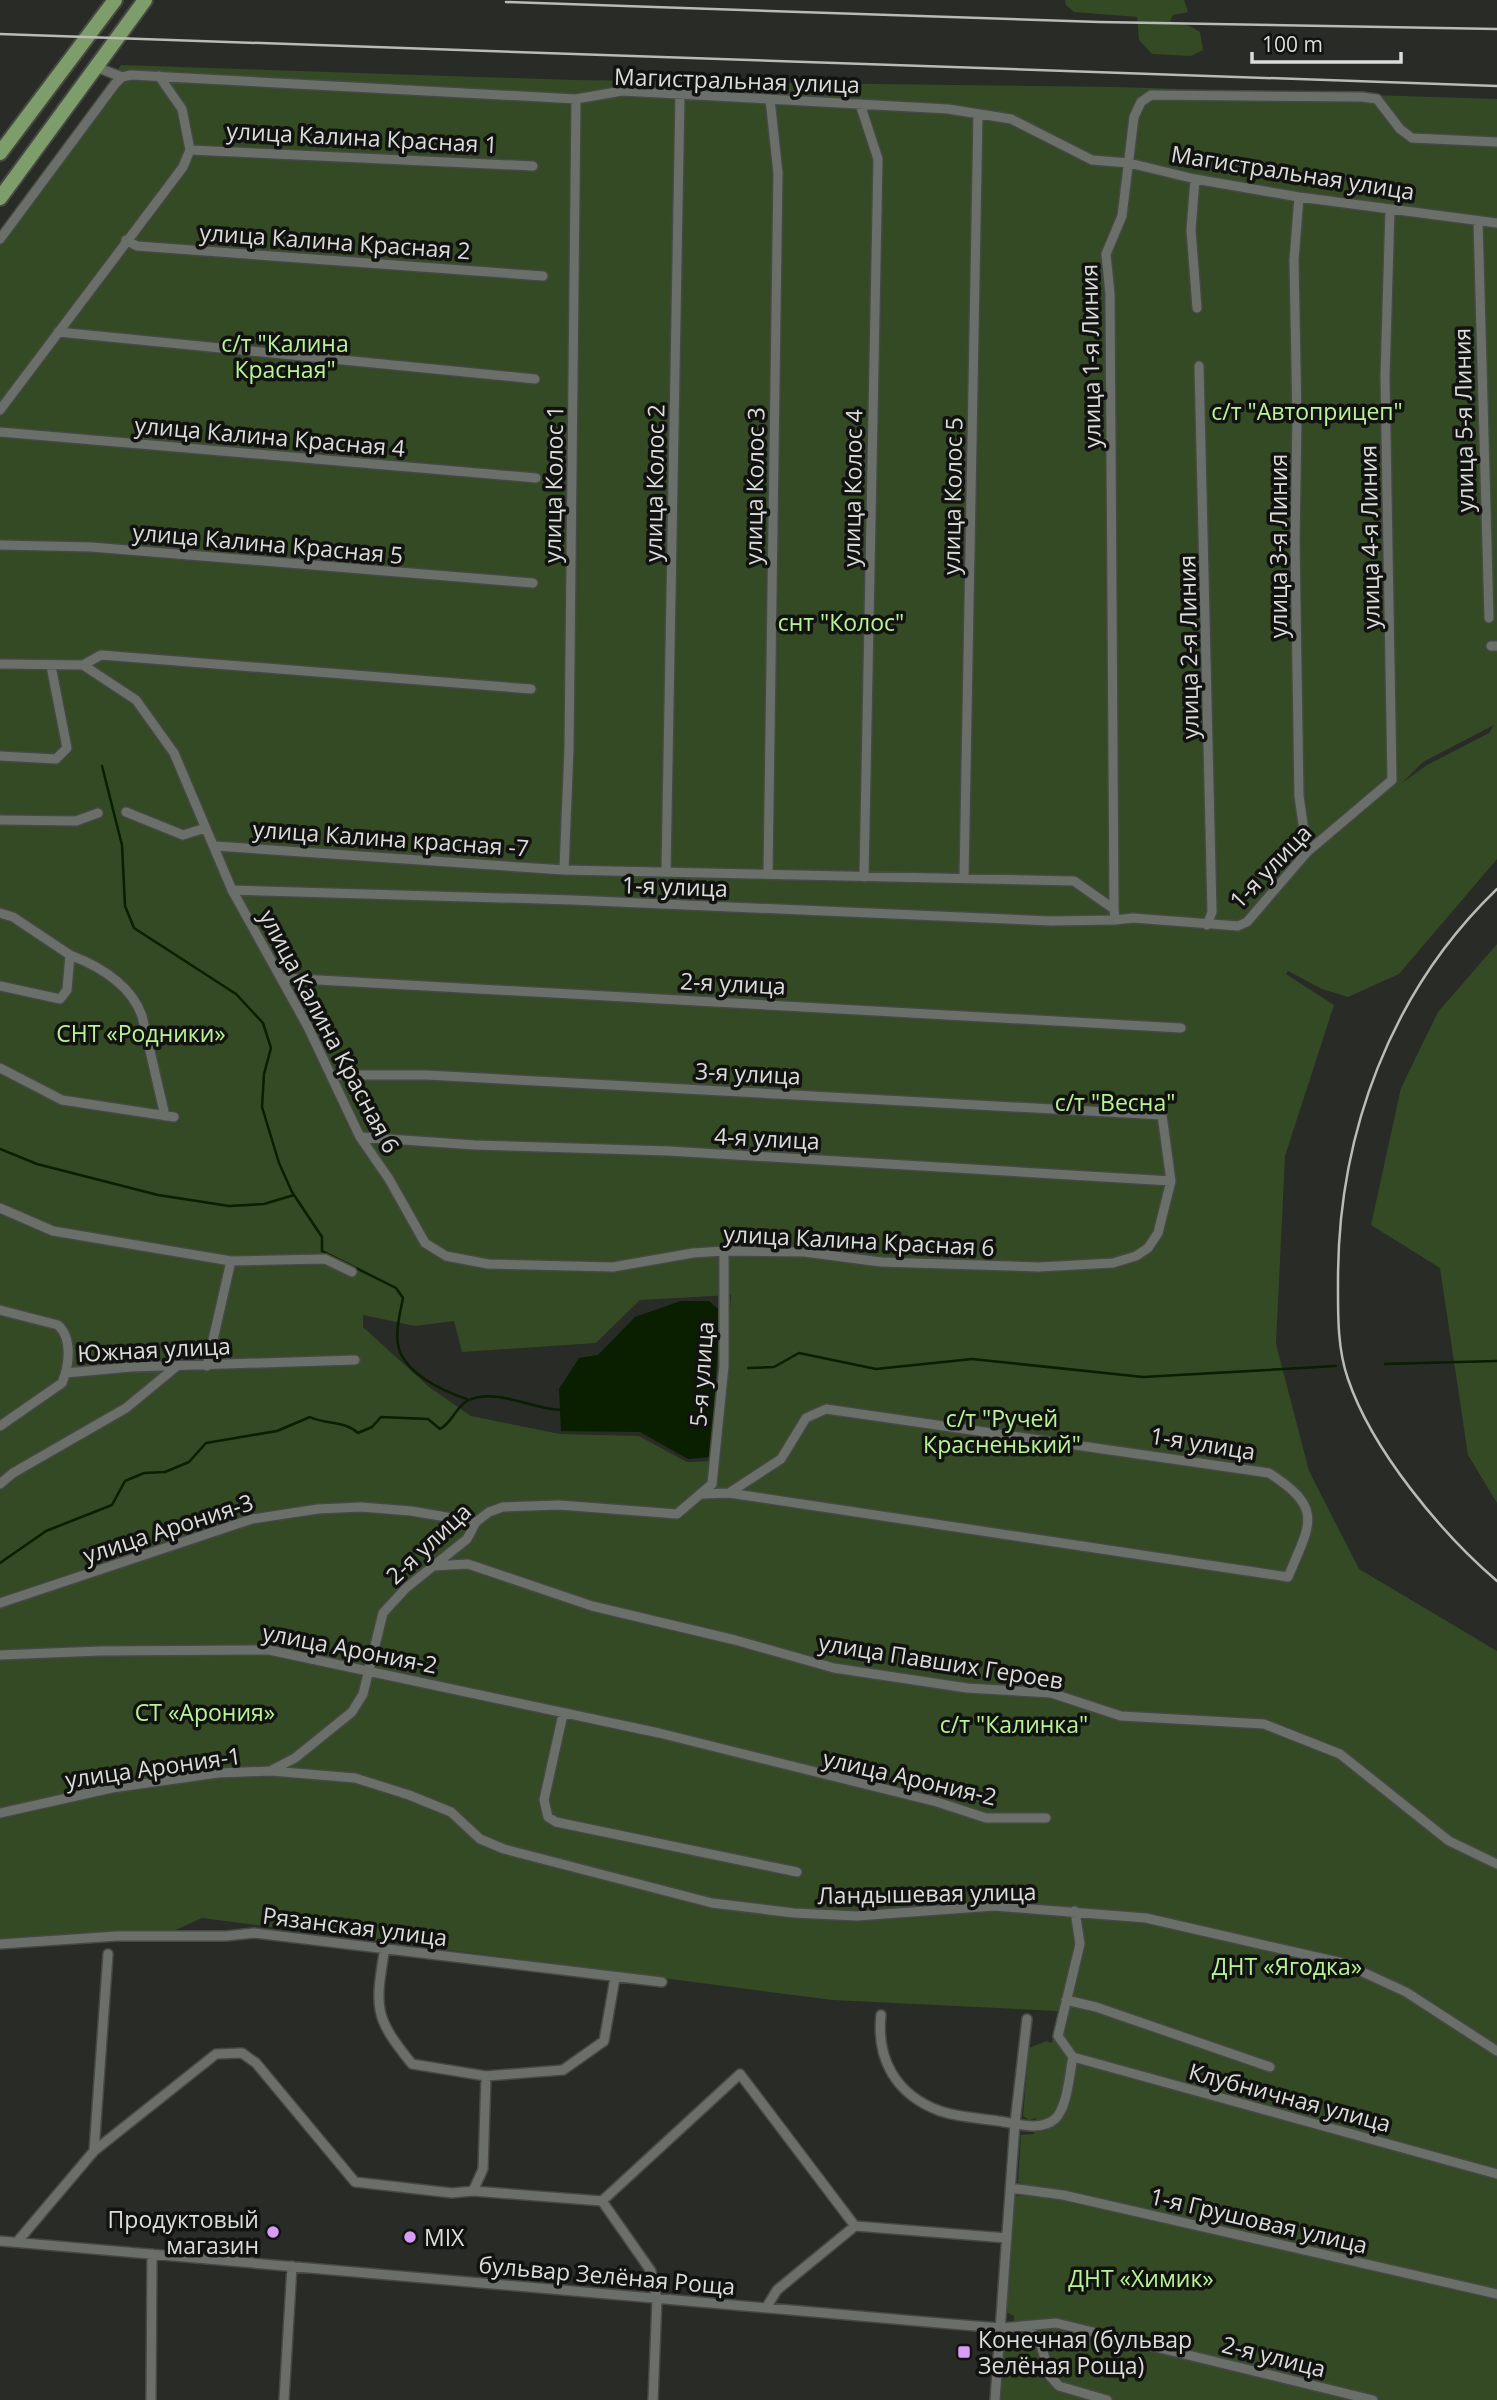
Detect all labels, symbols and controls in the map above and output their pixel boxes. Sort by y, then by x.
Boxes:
scale bar [1252,21,1401,65]
text: 100 m [1262,30,1323,58]
street label: Магистральная улица [614,60,860,100]
street label: улица Калина Красная 1 [226,114,498,160]
street label: Магистральная улица [1169,137,1417,207]
street label: улица Калина Красная 2 [198,216,472,266]
street label: улица 1-я Линия [1072,264,1108,448]
park label: с/т "Калина Красная" [221,327,349,385]
street label: улица 5-я Линия [1445,328,1481,512]
park label: с/т "Автоприцеп" [1211,395,1403,427]
street label: улица Колос 2 [637,404,671,562]
street label: улица Колос 1 [536,405,570,563]
street label: улица Колос 3 [737,407,771,565]
street label: улица Калина Красная 4 [133,408,407,464]
street label: улица Колос 4 [835,409,869,567]
street label: улица Колос 5 [935,417,969,575]
street label: улица 4-я Линия [1351,445,1387,629]
street label: улица 3-я Линия [1262,454,1294,638]
street label: улица Калина Красная 5 [131,515,405,571]
street label: улица 2-я Линия [1170,555,1206,739]
park label: снт "Колос" [778,606,904,638]
street label: улица Калина красная -7 [252,812,530,864]
street label: 1-я улица [1222,817,1318,915]
street label: 1-я улица [622,868,728,904]
street label: улица Калина Красная 6 [252,904,408,1158]
street label: 2-я улица [679,964,787,1002]
park label: СНТ «Родники» [56,1017,226,1049]
street label: 3-я улица [694,1054,802,1092]
park label: с/т "Весна" [1055,1086,1175,1118]
street label: 4-я улица [713,1119,821,1157]
street label: улица Калина Красная 6 [723,1217,995,1263]
street label: 5-я улица [681,1320,721,1428]
street label: Южная улица [76,1329,232,1369]
park label: с/т "Ручей Красненький" [923,1402,1081,1460]
street label: 1-я улица [1148,1419,1258,1467]
street label: улица Арония-3 [79,1485,257,1571]
street label: 2-я улица [378,1495,478,1591]
street label: улица Арония-2 [260,1615,440,1681]
street label: улица Павших Героев [816,1626,1066,1696]
park label: СТ «Арония» [135,1696,275,1728]
park label: с/т "Калинка" [940,1708,1088,1740]
street label: улица Арония-1 [63,1739,243,1795]
street label: улица Арония-2 [820,1741,1000,1813]
street label: Ландышевая улица [817,1875,1037,1911]
street label: Рязанская улица [261,1899,449,1953]
park label: ДНТ «Ягодка» [1212,1950,1362,1982]
street label: Клубничная улица [1185,2055,1395,2139]
street label: 1-я Грушовая улица [1147,2179,1371,2261]
place label: Продуктовый магазин [108,2203,259,2261]
place label: MIX [424,2221,465,2253]
marker: Продуктовый магазин [265,2224,281,2240]
marker: MIX [402,2229,418,2245]
street label: бульвар Зелёная Роща [477,2248,737,2302]
park label: ДНТ «Химик» [1068,2262,1214,2294]
place label: Конечная (бульвар Зелёная Роща) [978,2323,1192,2381]
street label: 2-я улица [1219,2328,1329,2384]
marker: Конечная (бульвар Зелёная Роща) [956,2344,972,2360]

